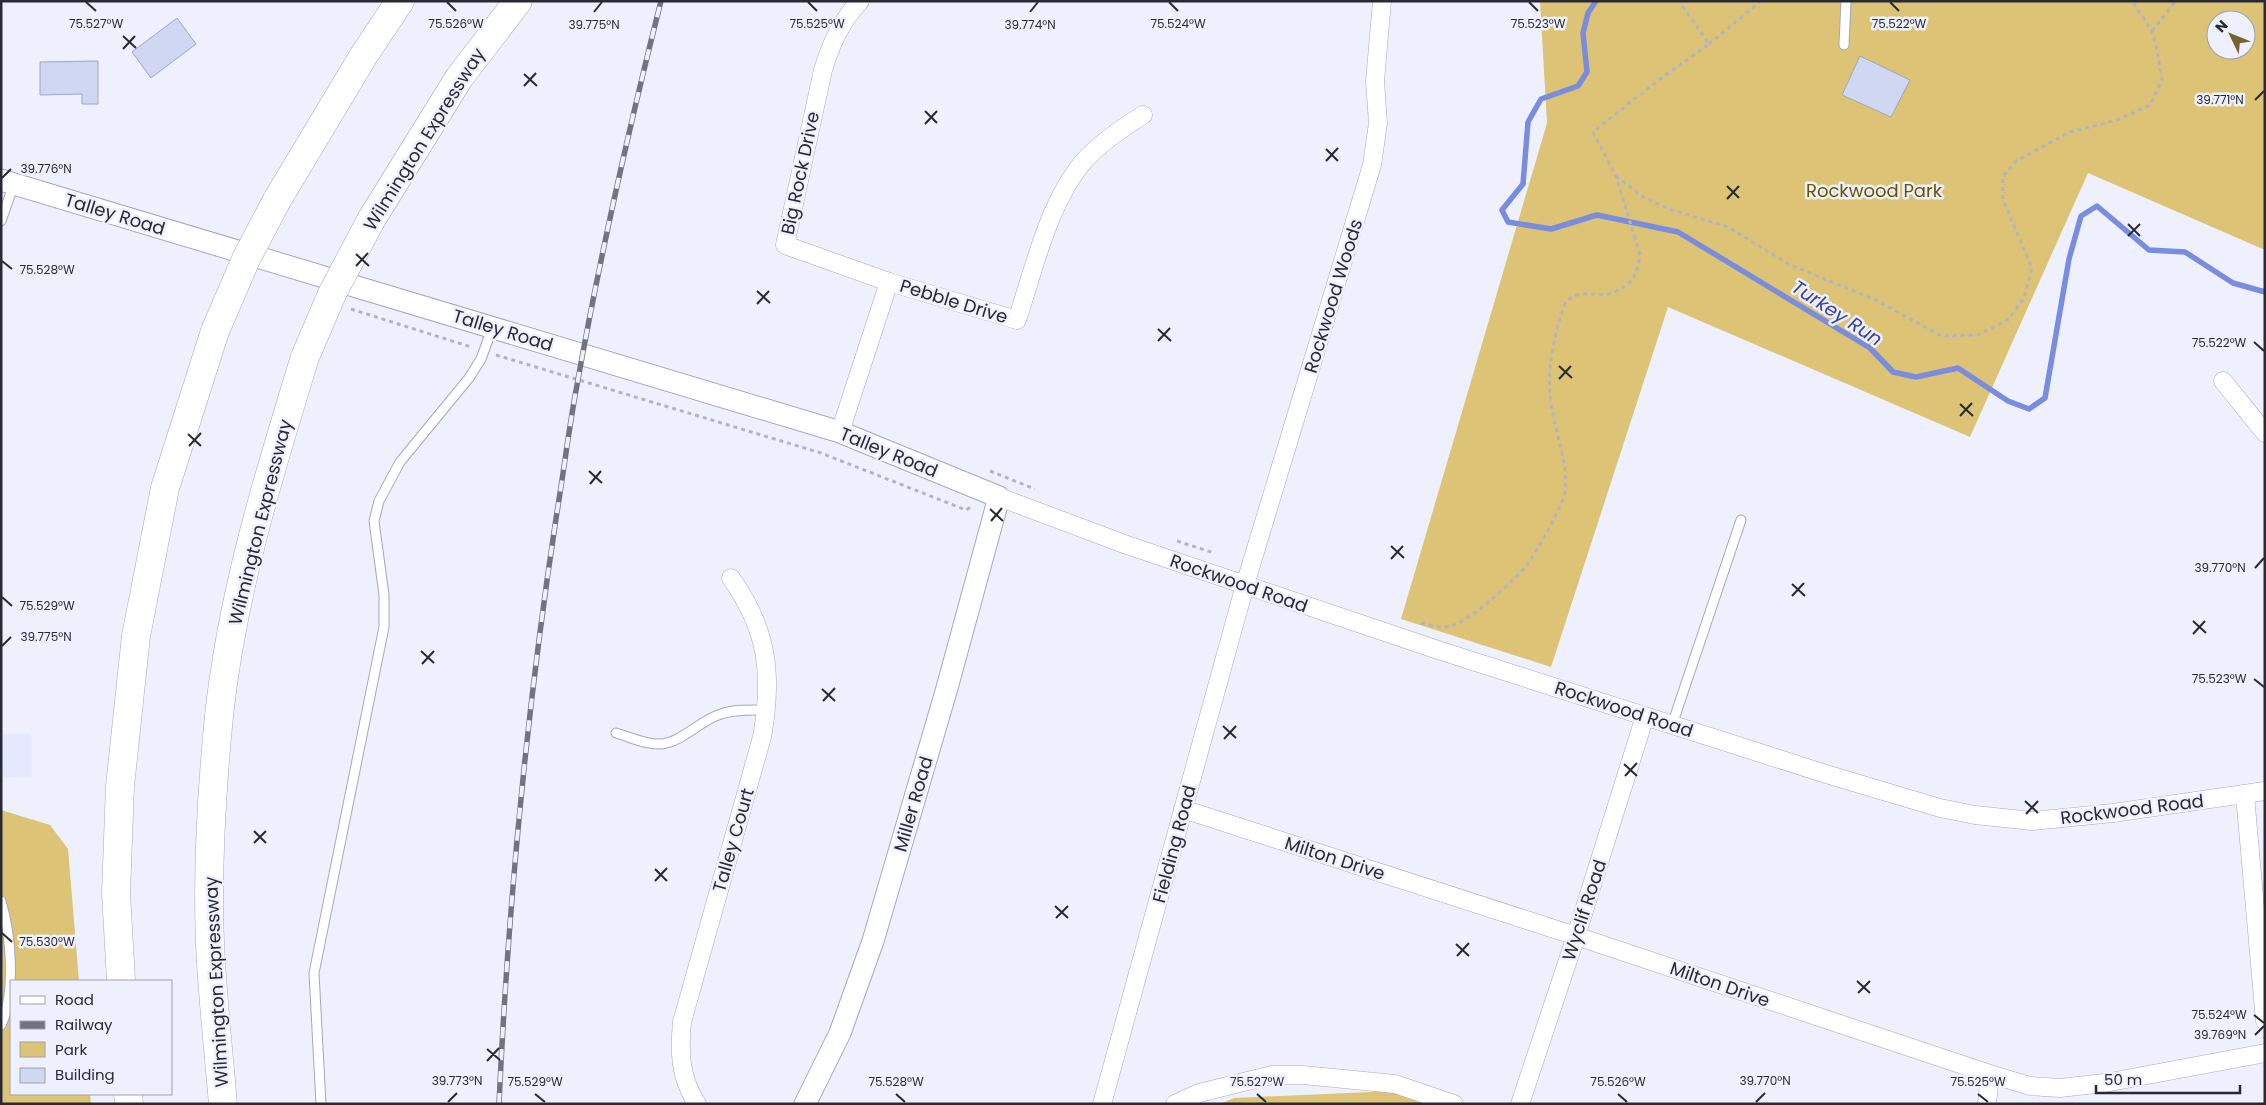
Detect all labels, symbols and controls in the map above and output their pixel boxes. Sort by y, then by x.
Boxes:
north arrow [2206,10,2256,60]
text: 75.527°W [69,15,123,32]
text: 75.526°W [428,15,484,32]
text: 75.525°W [789,15,845,32]
text: 75.524°W [1150,15,1206,32]
text: 75.523°W [1511,15,1566,32]
text: 75.522°W [1872,15,1927,32]
text: N [2211,15,2232,37]
text: 39.775°N [568,16,620,33]
text: 39.774°N [1004,16,1056,33]
street label: Wilmington Expressway [357,43,491,235]
text: 39.771°N [2196,91,2244,108]
street label: Big Rock Drive [775,109,825,237]
text: 39.776°N [20,160,72,177]
park label: Rockwood Park [1806,178,1943,203]
street label: Talley Road [62,187,168,241]
street label: Rockwood Woods [1298,216,1368,376]
text: 75.528°W [19,261,75,278]
street label: Pebble Drive [897,273,1011,329]
water label: Turkey Run [1786,274,1888,352]
street label: Talley Road [450,303,556,357]
text: 75.522°W [2192,334,2247,351]
street label: Wilmington Expressway [222,416,298,628]
street label: Talley Road [836,421,942,483]
street label: Rockwood Road [1167,548,1311,618]
text: 39.770°N [2194,559,2246,576]
text: 75.529°W [19,597,75,614]
text: 39.775°N [20,628,72,645]
text: 75.523°W [2192,670,2247,687]
street label: Rockwood Road [1552,675,1696,743]
street label: Miller Road [887,753,939,855]
street label: Fielding Road [1146,782,1202,906]
street label: Talley Court [706,785,760,895]
street label: Rockwood Road [2059,788,2205,830]
street label: Milton Drive [1282,830,1388,886]
street label: Wyclif Road [1556,856,1612,964]
street label: Wilmington Expressway [198,876,234,1088]
text: 75.530°W [19,933,75,950]
street label: Milton Drive [1667,955,1773,1013]
legend [10,980,172,1095]
text: Road [55,989,94,1010]
text: 75.524°W [2191,1006,2247,1023]
text: Railway [55,1014,113,1035]
text: 39.769°N [2194,1026,2246,1043]
text: Park [55,1039,87,1060]
scale bar [2096,1062,2240,1094]
text: Building [55,1064,115,1085]
text: 50 m [2104,1069,2142,1090]
text: 39.773°N [432,1072,482,1089]
text: 39.770°N [1739,1072,1791,1089]
text: 75.529°W [507,1073,563,1090]
text: 75.528°W [868,1073,924,1090]
text: 75.527°W [1230,1073,1284,1090]
text: 75.526°W [1590,1073,1646,1090]
text: 75.525°W [1950,1073,2006,1090]

